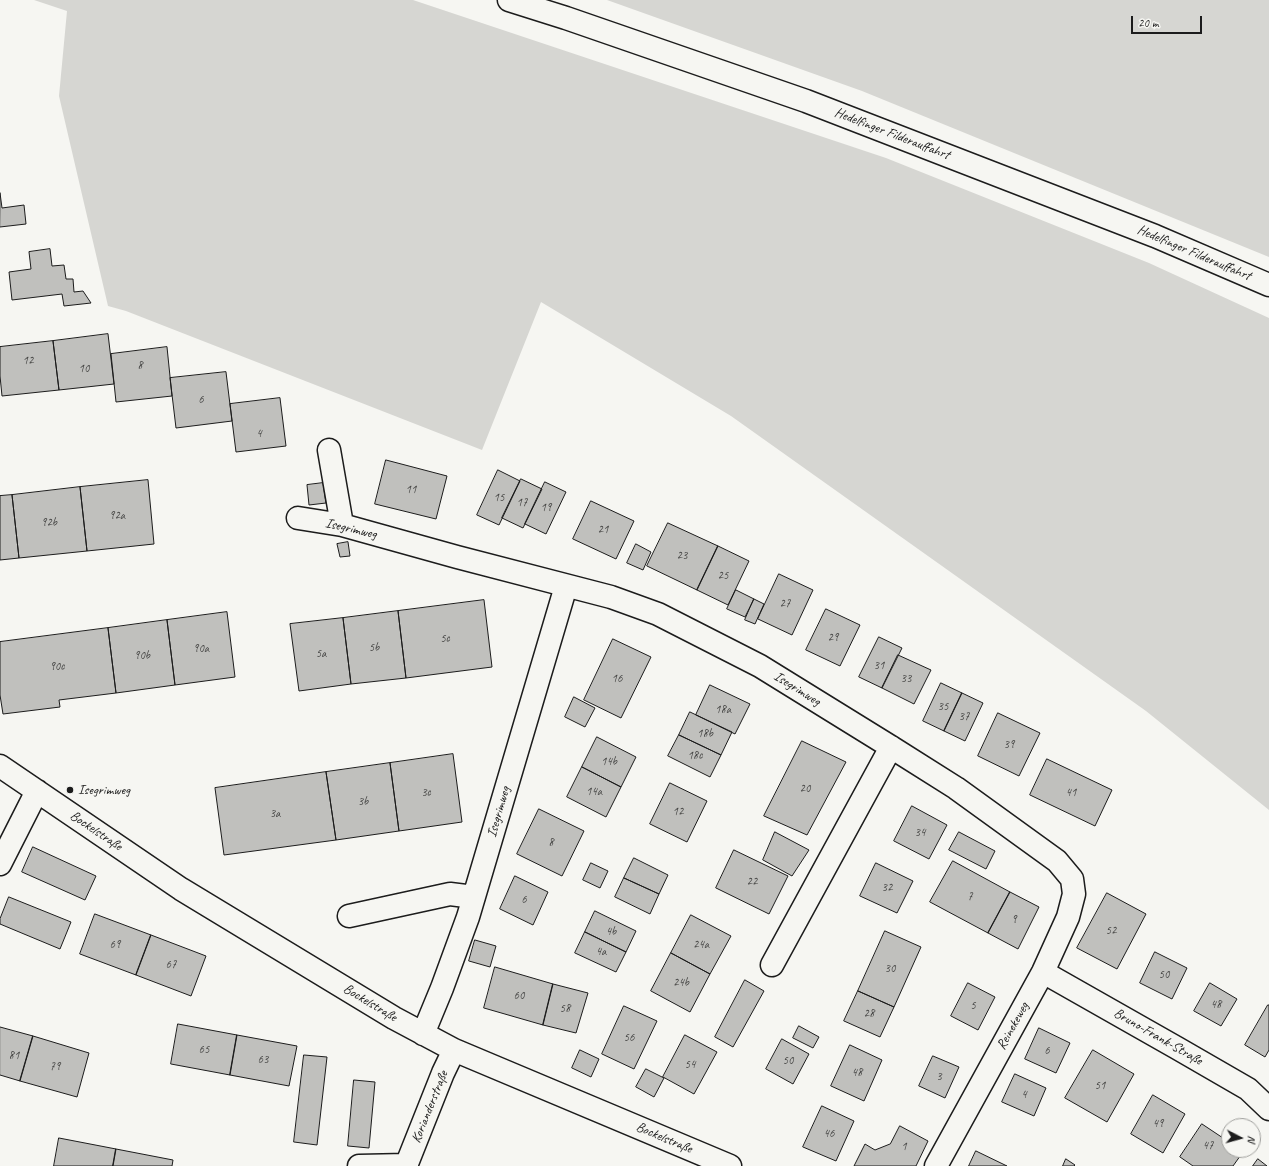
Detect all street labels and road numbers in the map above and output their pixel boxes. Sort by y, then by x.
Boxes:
street label: Hedelfinger Filderauffahrt [832,104,952,164]
street label: Hedelfinger Filderauffahrt [1135,221,1253,285]
street label: Isegrimweg [324,515,378,543]
street label: Isegrimweg [770,668,824,710]
street label: Isegrimweg [484,785,514,839]
street label: Bockelstraße [67,807,125,855]
street label: Bockelstraße [340,980,400,1026]
street label: Reinekeweg [993,999,1033,1053]
street label: Bruno-Frank-Straße [1111,1005,1205,1069]
street label: Korianderstraße [408,1069,452,1145]
street label: Bockelstraße [633,1119,695,1157]

